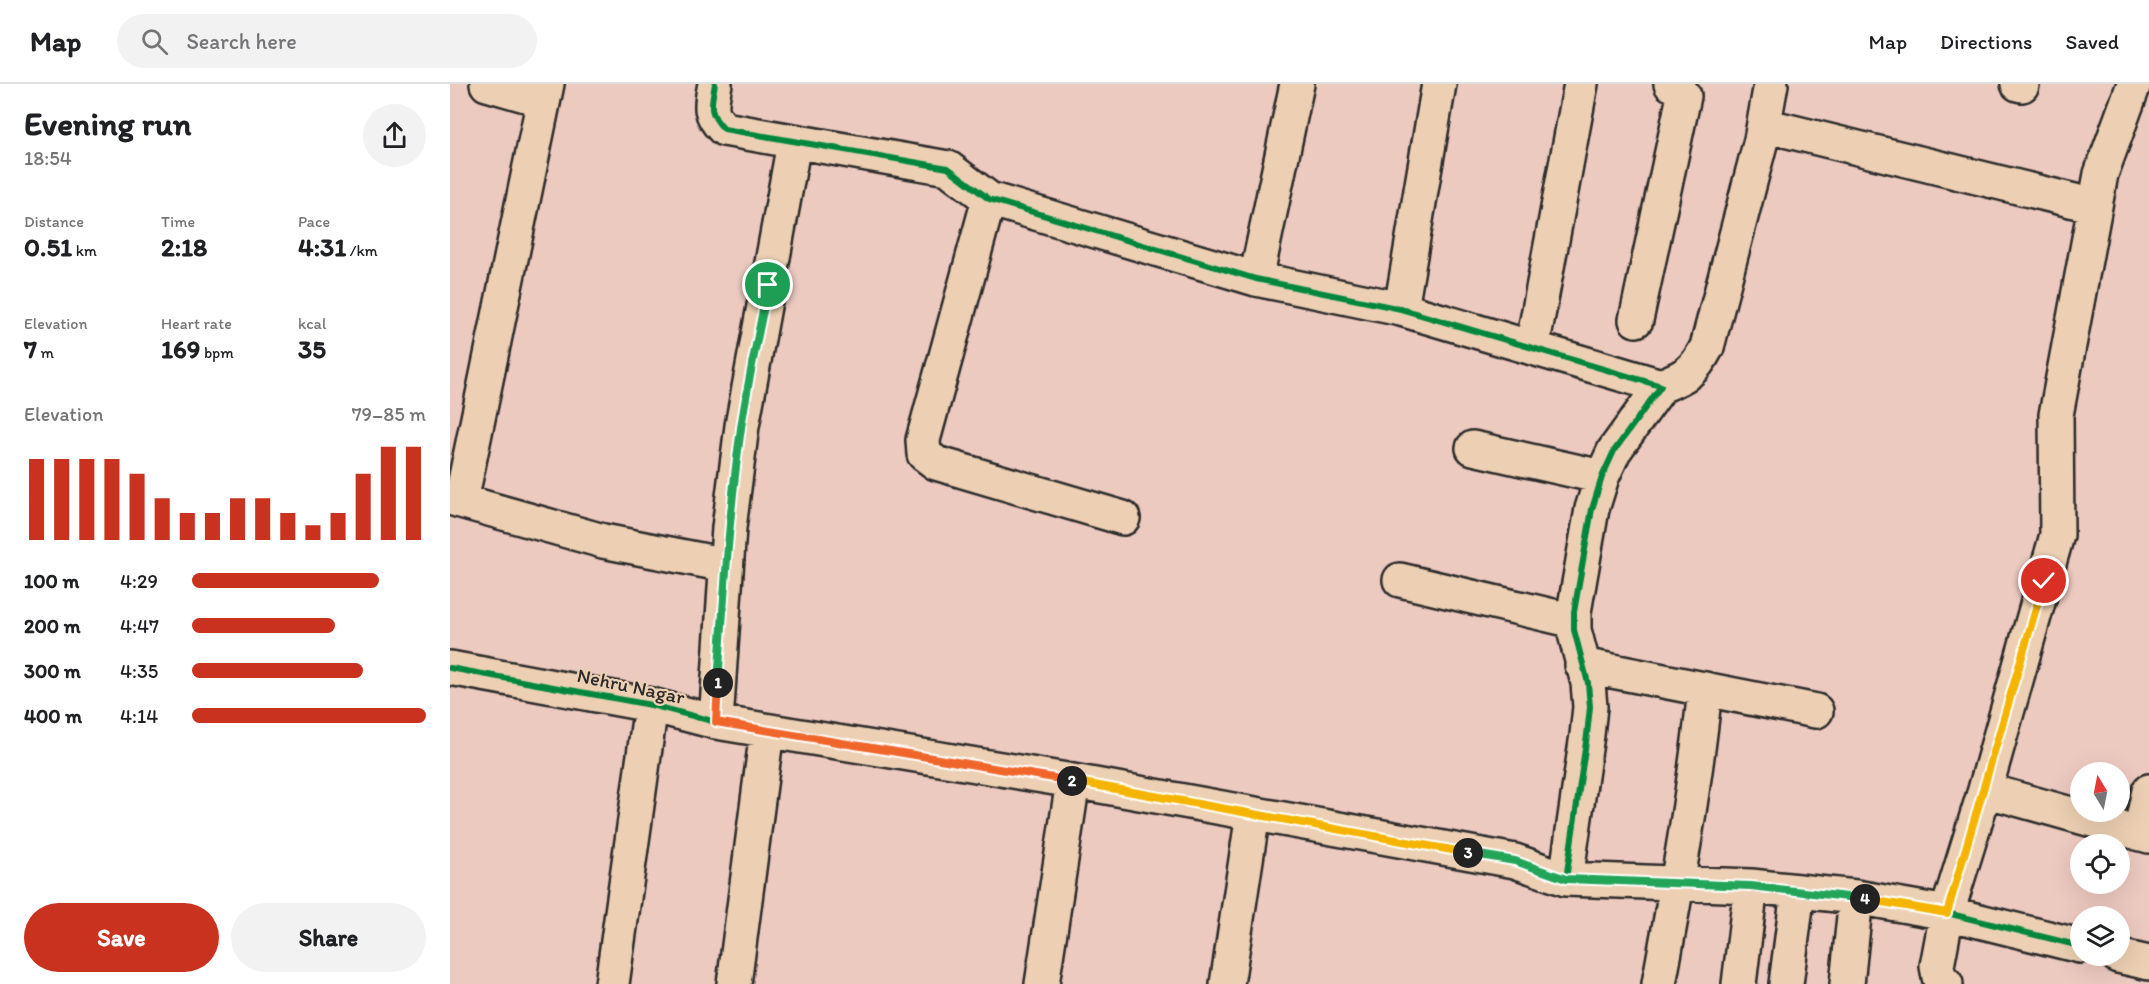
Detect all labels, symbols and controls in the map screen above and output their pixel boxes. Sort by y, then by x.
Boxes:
search box [117,14,537,68]
text: Map [30,24,81,58]
icon: search [138,25,171,58]
text: Search here [186,28,297,55]
text: Map [1869,29,1907,54]
text: Directions [1940,29,2032,54]
text: Saved [2065,29,2119,54]
text: Evening run [24,104,191,143]
button: share [363,104,426,167]
text: 18:54 [24,146,72,170]
text: Distance [24,212,84,231]
text: Time [161,212,195,231]
text: Pace [298,212,330,231]
text: 0.51 [24,231,72,263]
text: 2:18 [161,231,207,263]
text: 4:31 [298,231,346,263]
text: km [72,241,97,260]
text: /km [346,241,378,260]
pin [742,259,793,310]
icon: arrive [751,268,784,301]
text: Elevation [24,314,88,333]
text: Heart rate [161,314,232,333]
text: kcal [298,314,326,333]
text: 7 [24,333,37,365]
text: 169 [161,333,200,365]
text: 35 [298,333,326,365]
text: m [37,343,54,362]
text: bpm [200,343,234,362]
text: Elevation [24,402,103,426]
text: 79–85 m [352,402,426,426]
pin [2018,555,2069,606]
icon: check [2027,564,2060,597]
text: 100 m [24,569,79,593]
text: 4:29 [120,569,158,593]
text: 200 m [24,614,80,638]
text: 4:47 [120,614,159,638]
text: 300 m [24,659,81,683]
text: 4:35 [120,659,158,683]
street label: Nehru Nagar [575,663,687,709]
pin: 1 [703,668,733,698]
text: 1 [714,673,722,692]
text: 400 m [24,704,82,728]
text: 4:14 [120,704,158,728]
north arrow [2070,762,2130,822]
map controls [2070,762,2130,966]
pin: 2 [1057,766,1087,796]
text: 2 [1068,771,1076,790]
button: locate [2070,834,2130,894]
pin: 3 [1453,838,1483,868]
text: 3 [1464,843,1472,862]
pin: 4 [1850,884,1880,914]
text: 4 [1860,889,1870,908]
button: Save [24,903,219,972]
button: Share [231,903,426,972]
button: layers [2070,906,2130,966]

